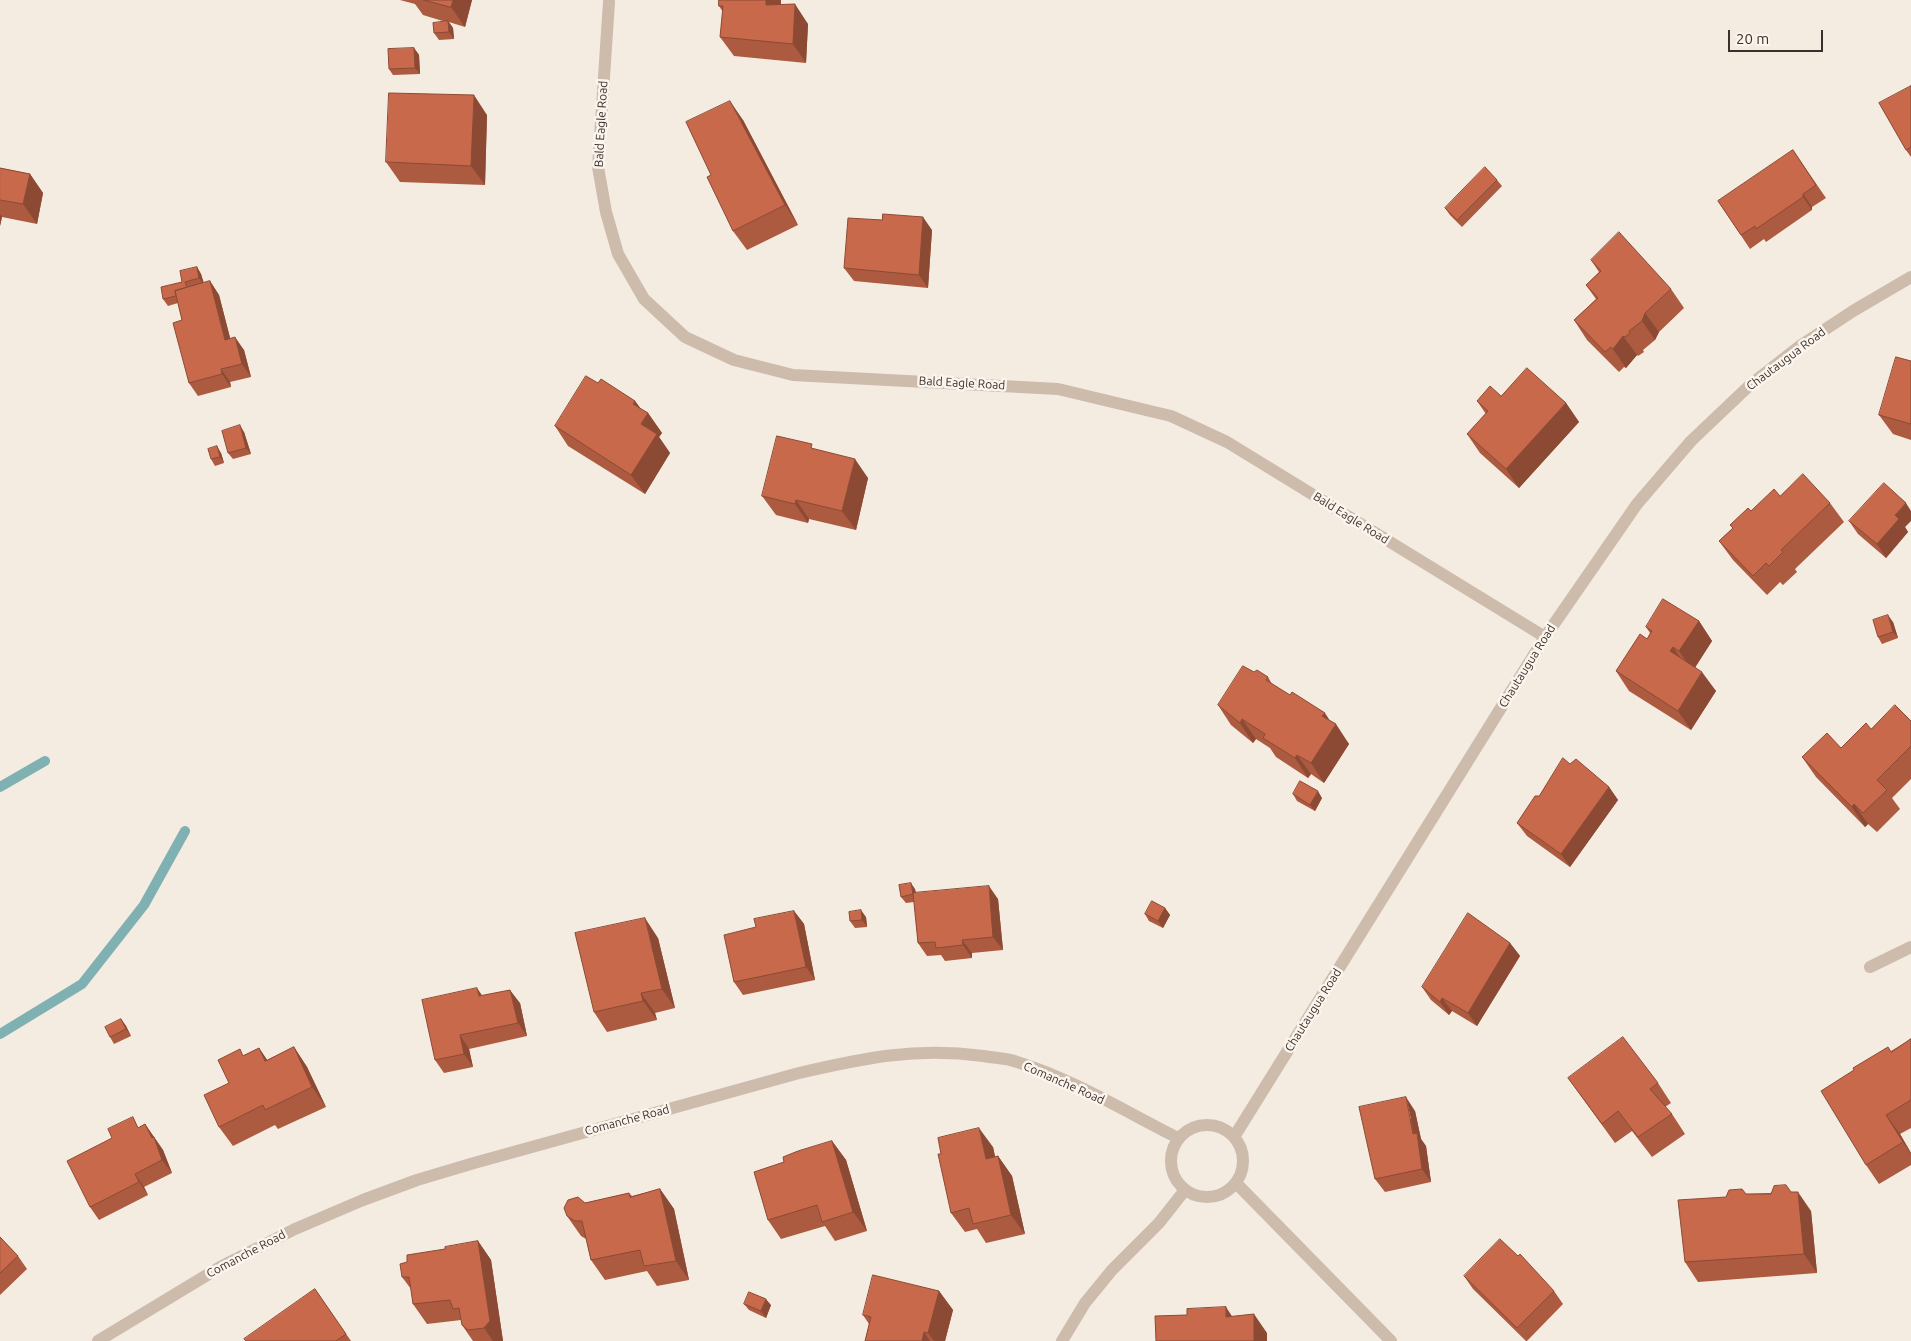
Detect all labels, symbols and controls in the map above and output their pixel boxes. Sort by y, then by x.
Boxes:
scale bar [1731,20,1826,52]
text: 20 m [1736,30,1769,47]
street label: Bald Eagle Road [592,80,610,168]
street label: Chautaugua Road [1744,325,1828,393]
street label: Bald Eagle Road [918,374,1006,392]
street label: Bald Eagle Road [1310,489,1392,547]
street label: Chautaugua Road [1496,622,1558,710]
street label: Chautaugua Road [1282,966,1344,1054]
street label: Comanche Road [1021,1059,1107,1107]
street label: Comanche Road [583,1102,671,1138]
street label: Comanche Road [204,1227,288,1281]

